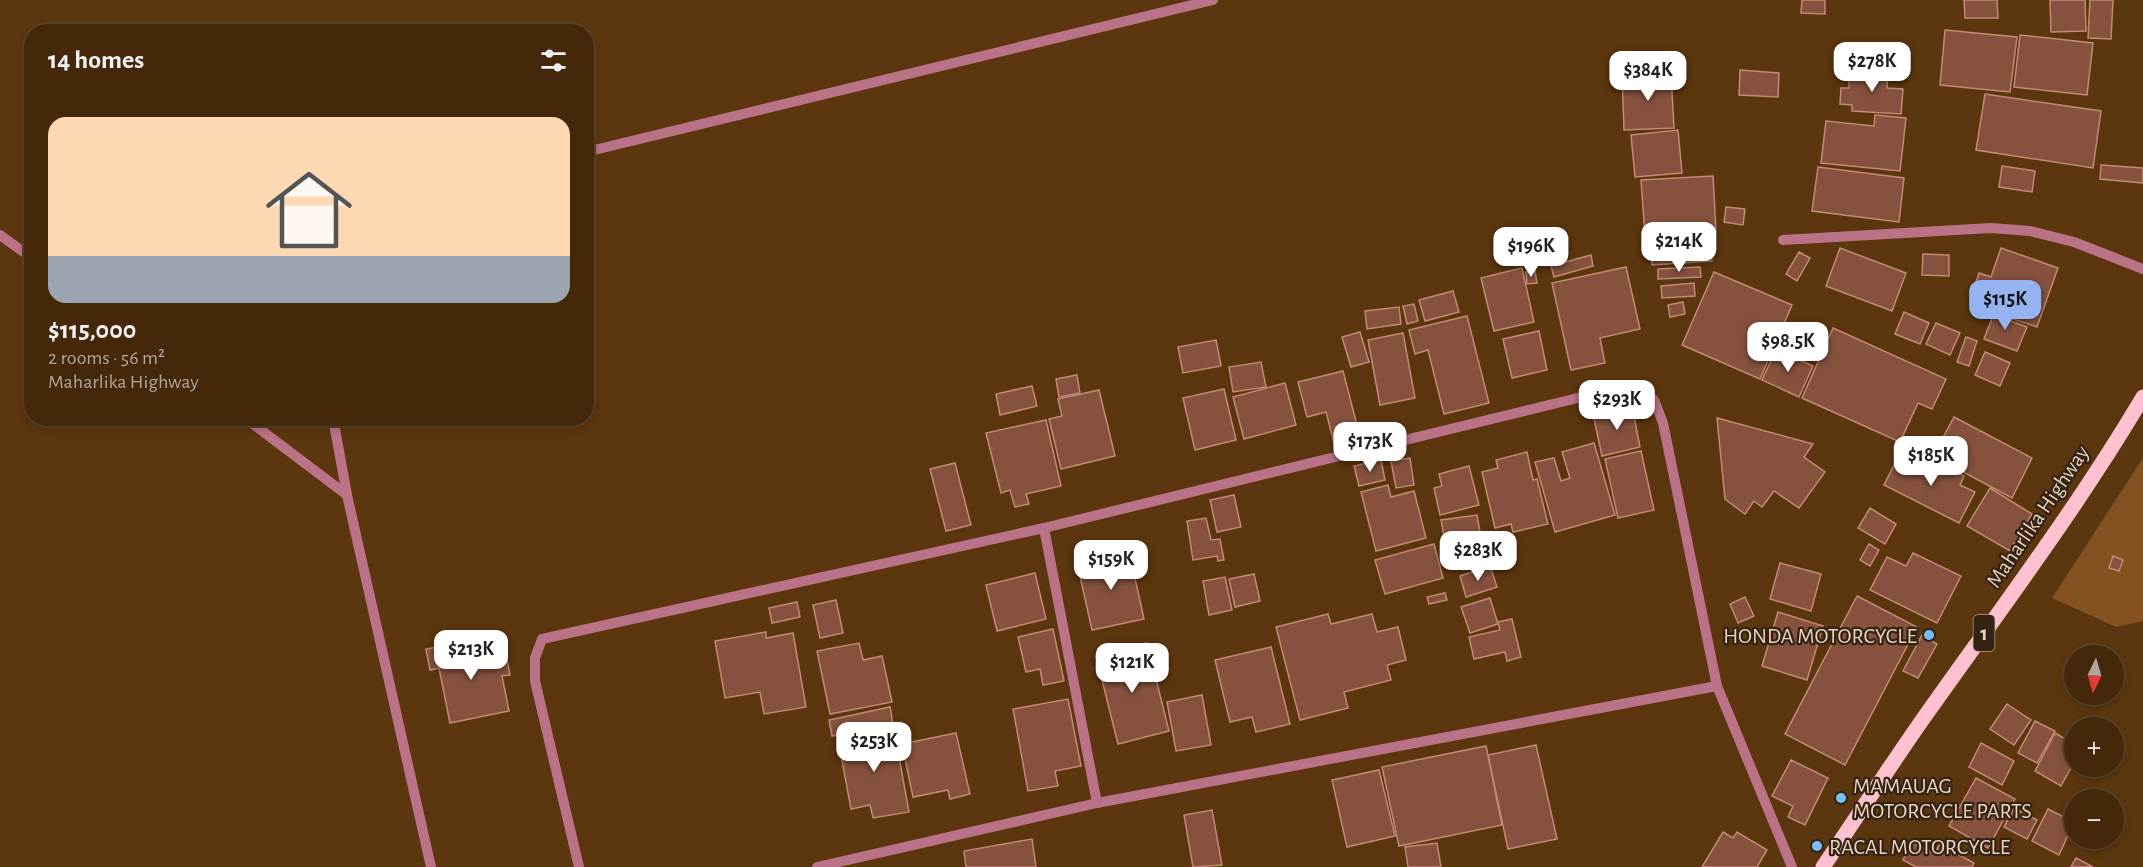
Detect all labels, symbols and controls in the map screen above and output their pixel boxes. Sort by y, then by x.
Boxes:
pin: $278K [1830,42,1914,93]
icon: filters [537,44,570,77]
text: 14 homes [48,47,144,73]
pin: $384K [1606,51,1690,102]
text: $278K [1848,51,1896,71]
text: $384K [1623,60,1673,80]
icon: home [255,156,363,264]
pin: $214K [1637,222,1721,273]
pin: $196K [1489,227,1573,278]
text: $214K [1655,231,1703,251]
text: $196K [1507,236,1555,256]
pin: $115K [1963,280,2047,331]
text: $115K [1983,289,2027,309]
text: $115,000 [48,317,136,343]
pin: $98.5K [1739,322,1837,373]
text: $98.5K [1761,331,1815,351]
text: 2 rooms · 56 m² [48,348,165,368]
text: Maharlika Highway [48,372,199,392]
pin: $293K [1575,380,1659,431]
text: $293K [1593,389,1641,409]
pin: $173K [1328,422,1412,473]
text: $173K [1347,431,1393,451]
pin: $185K [1889,436,1973,487]
street label: Maharlika Highway [1982,441,2094,591]
text: $185K [1908,445,1954,465]
pin: $283K [1436,531,1520,582]
pin: $159K [1069,540,1153,591]
text: $283K [1454,540,1502,560]
text: $159K [1088,549,1134,569]
road number: 1 [1974,615,1994,651]
place label: HONDA MOTORCYCLE [1723,625,1917,647]
marker: HONDA MOTORCYCLE [1922,628,1936,642]
pin: $213K [429,630,513,681]
text: $213K [448,639,494,659]
pin: $121K [1090,643,1174,694]
north arrow [2064,645,2124,705]
map controls [2064,645,2124,849]
text: $121K [1110,652,1154,672]
button: + [2064,717,2124,777]
pin: $253K [832,722,916,773]
text: $253K [850,731,898,751]
place label: MAMAUAG MOTORCYCLE PARTS [1853,775,2032,822]
button: − [2064,789,2124,849]
marker: MAMAUAG MOTORCYCLE PARTS [1834,791,1848,805]
place label: RACAL MOTORCYCLE [1829,836,2011,858]
marker: RACAL MOTORCYCLE [1810,839,1824,853]

